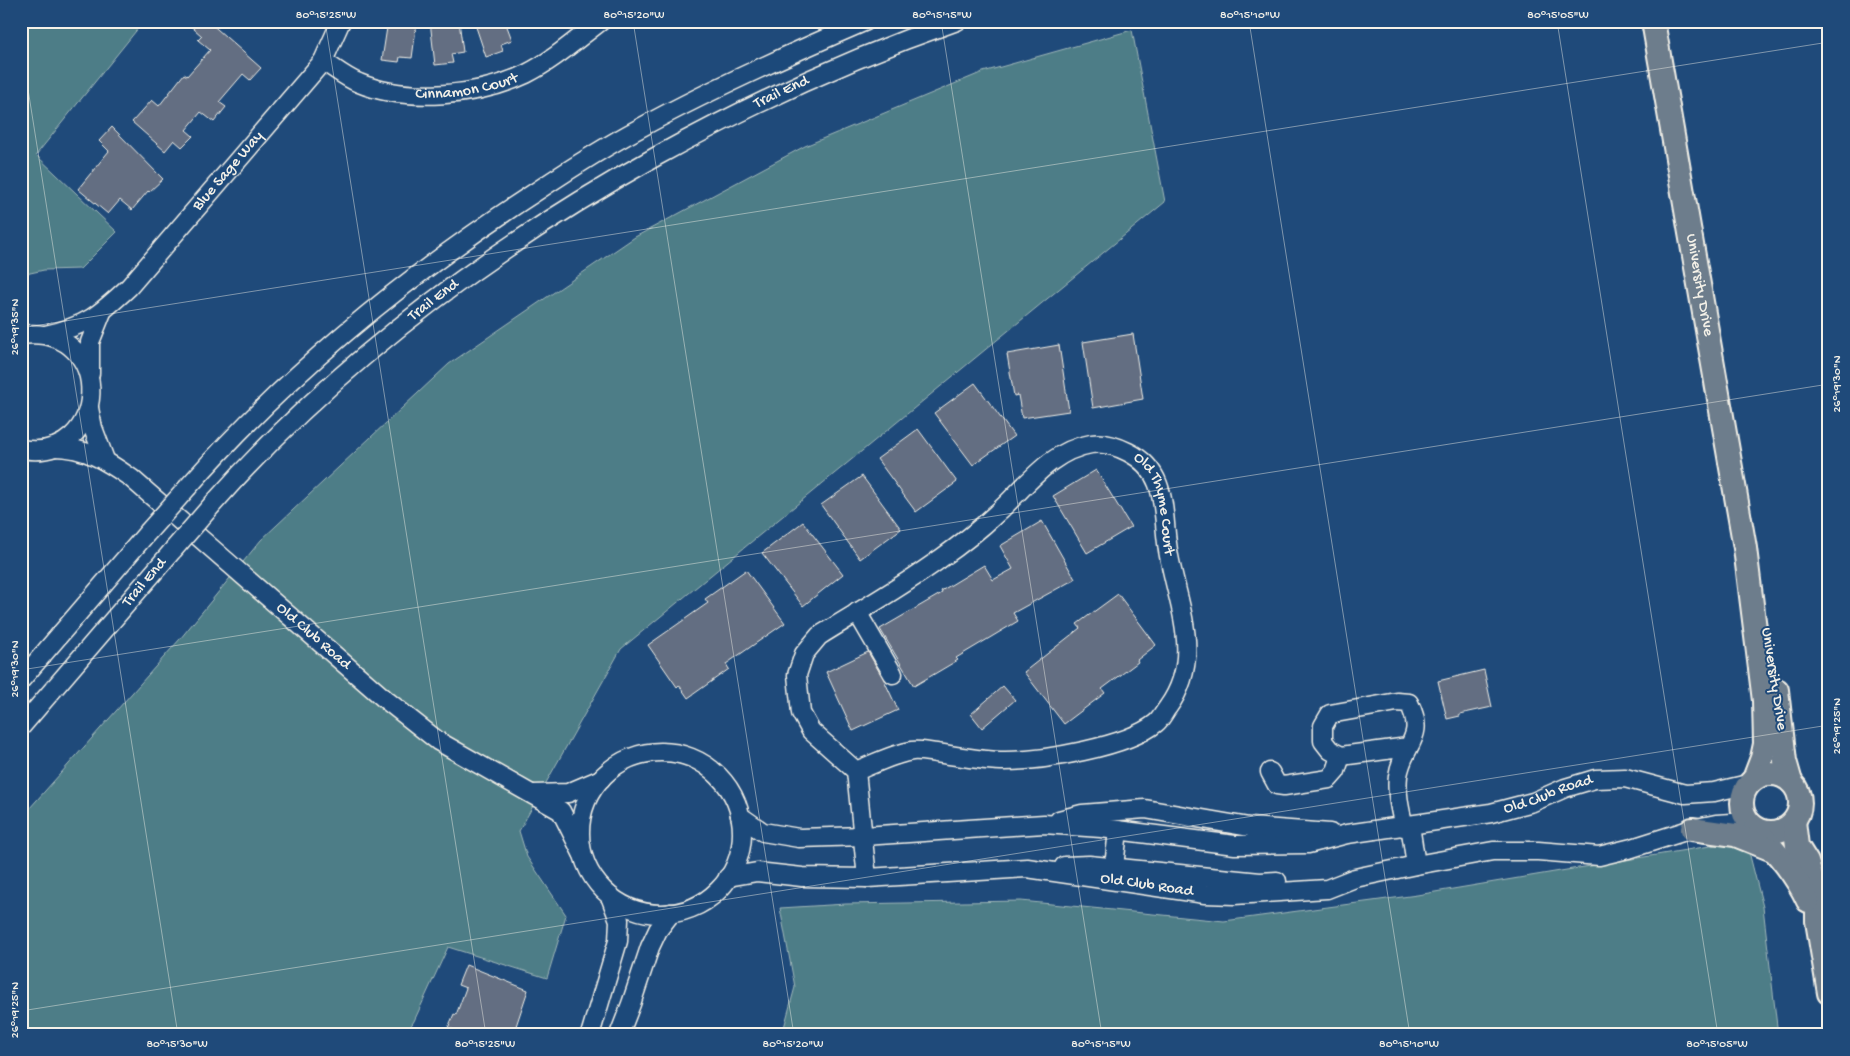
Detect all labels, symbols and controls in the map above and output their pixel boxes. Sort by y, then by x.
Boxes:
text: 80°15'25"W [296,9,356,23]
text: 80°15'20"W [604,9,664,23]
text: 80°15'15"W [912,9,972,23]
text: 80°15'10"W [1220,9,1280,23]
text: 80°15'05"W [1527,9,1589,23]
street label: Cinnamon Court [415,68,522,104]
street label: Trail End [750,71,813,114]
street label: Blue Sage Way [188,127,268,216]
street label: University Drive [1681,232,1717,338]
street label: Trail End [404,274,464,327]
text: 26°19'35"N [9,299,23,355]
text: 26°19'30"N [1831,355,1845,413]
street label: Old Thyme Court [1129,448,1178,558]
street label: Trail End [118,553,172,612]
street label: Old Club Road [272,599,356,675]
street label: University Drive [1756,626,1791,732]
text: 26°19'30"N [9,640,23,698]
text: 26°19'25"N [1831,698,1845,754]
street label: Old Club Road [1502,770,1596,819]
street label: Old Club Road [1099,869,1196,902]
text: 26°19'25"N [9,982,23,1038]
text: 80°15'30"W [146,1038,208,1052]
text: 80°15'25"W [455,1038,515,1052]
text: 80°15'20"W [763,1038,823,1052]
text: 80°15'15"W [1071,1038,1131,1052]
text: 80°15'10"W [1379,1038,1439,1052]
text: 80°15'05"W [1686,1038,1748,1052]

